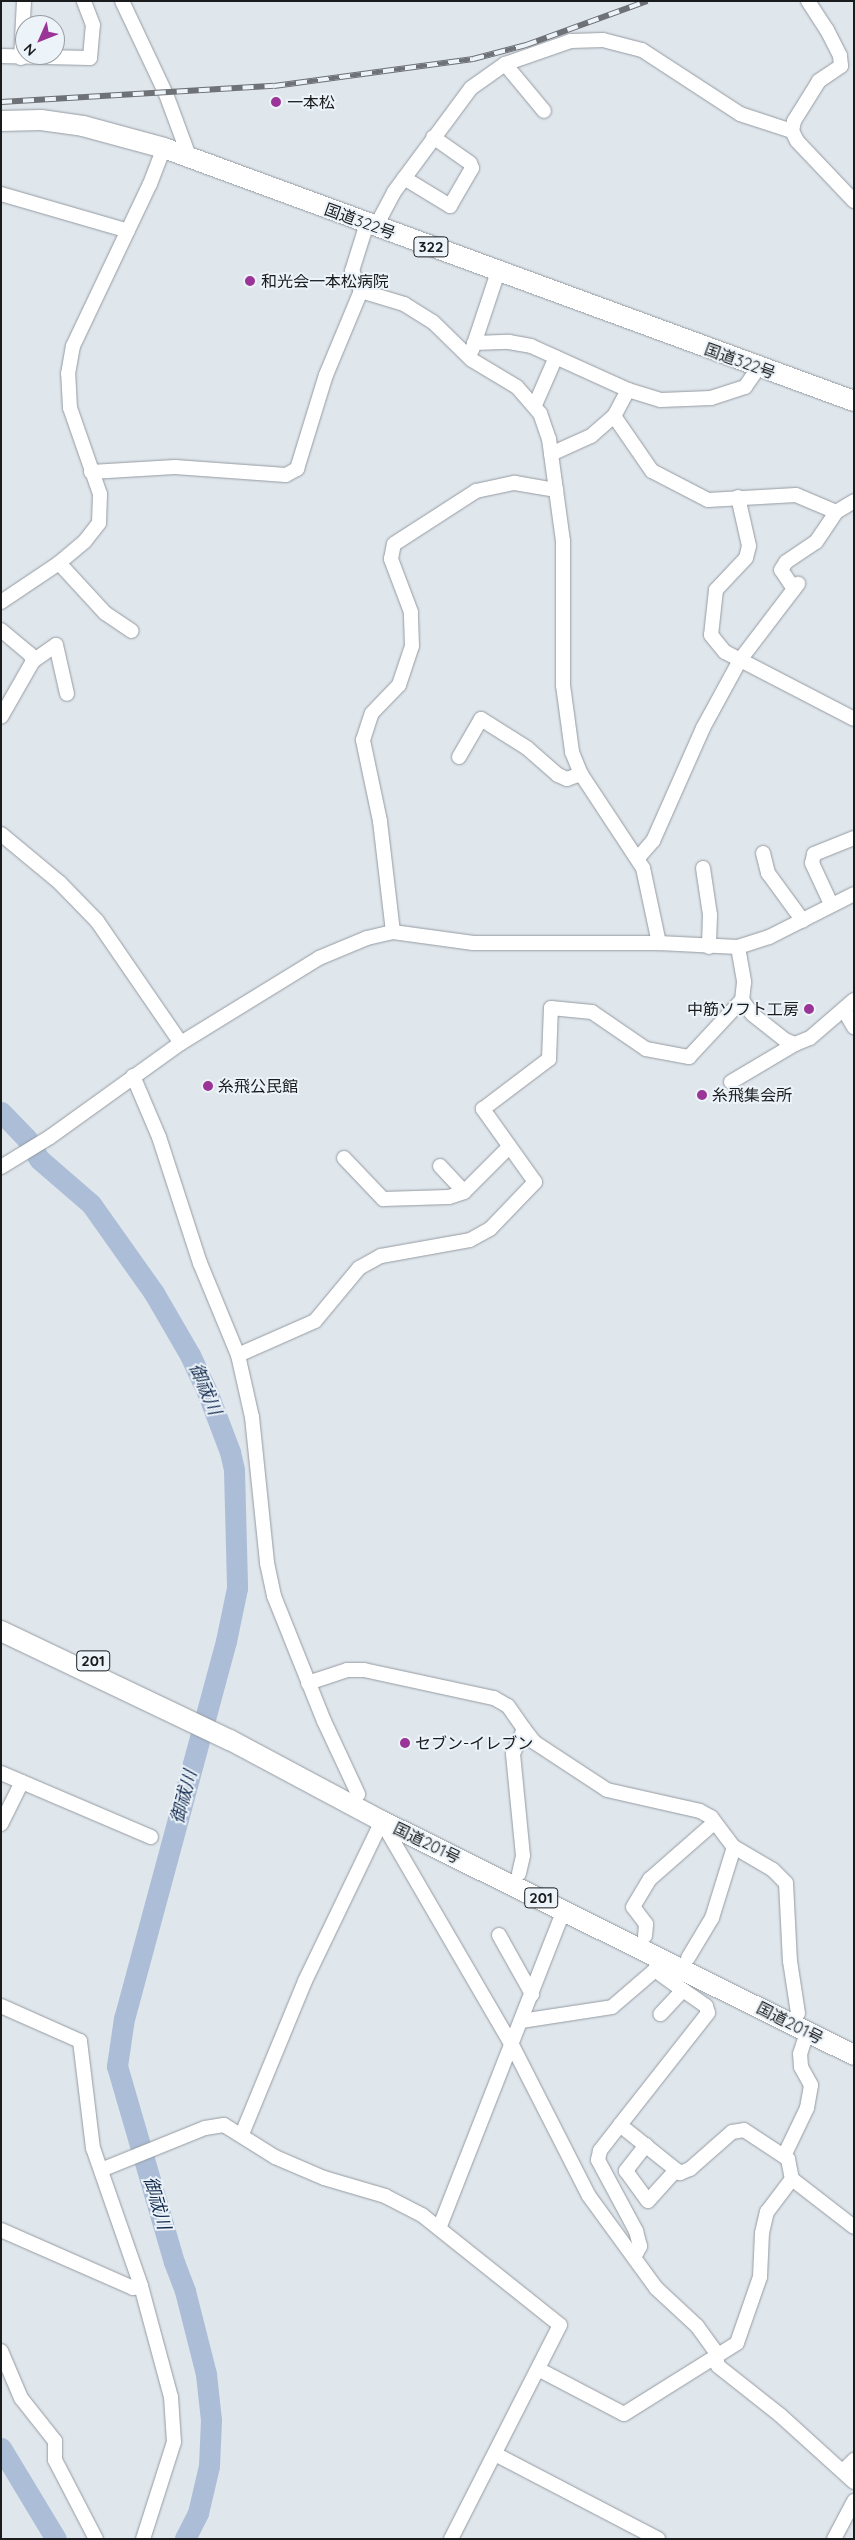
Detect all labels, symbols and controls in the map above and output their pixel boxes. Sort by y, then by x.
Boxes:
north arrow [15,15,65,65]
text: N [20,40,40,60]
place label: 一本松 [287,92,335,112]
marker: 一本松 [269,95,283,109]
street label: 国道322号 [322,199,398,243]
road number: 322 [412,234,450,260]
place label: 和光会一本松病院 [261,271,389,291]
marker: 和光会一本松病院 [243,274,257,288]
street label: 国道322号 [702,339,778,383]
place label: 中筋ソフト工房 [687,999,799,1019]
marker: 中筋ソフト工房 [803,1003,815,1015]
place label: 糸飛公民館 [218,1076,298,1096]
marker: 糸飛公民館 [202,1080,214,1092]
place label: 糸飛集会所 [712,1085,792,1105]
marker: 糸飛集会所 [696,1089,708,1101]
water label: 御祓川 [185,1360,225,1418]
road number: 201 [76,1648,110,1674]
place label: セブン-イレブン [415,1733,533,1753]
marker: セブン-イレブン [399,1737,411,1749]
water label: 御祓川 [167,1768,201,1826]
street label: 国道201号 [390,1819,464,1867]
road number: 201 [524,1886,558,1910]
street label: 国道201号 [753,1998,827,2048]
water label: 御祓川 [139,2174,175,2232]

